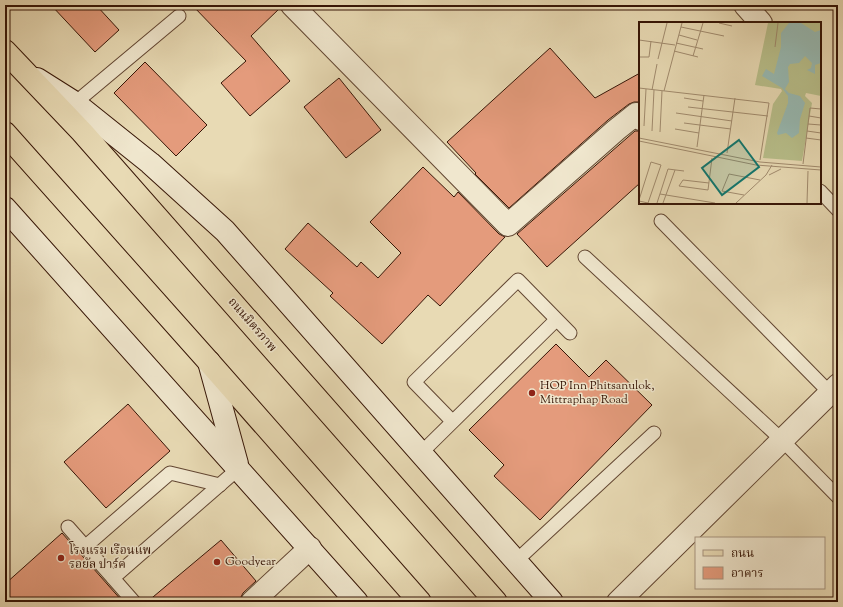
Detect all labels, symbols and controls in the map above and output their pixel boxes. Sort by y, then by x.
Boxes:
inset map [639,22,821,204]
street label: ถนนมิตรภาพ [223,294,281,356]
place label: HOP Inn Phitsanulok, Mittraphap Road [540,377,654,409]
marker: HOP Inn Phitsanulok, Mittraphap Road [527,388,537,398]
legend [695,537,825,589]
place label: โรงแรม เรือนแพ รอยัล ปาร์ค [68,541,151,574]
text: ถนน [731,545,754,563]
marker: โรงแรม เรือนแพ รอยัล ปาร์ค [56,553,66,563]
place label: Goodyear [225,553,276,571]
marker: Goodyear [212,557,222,567]
text: อาคาร [731,565,763,583]

